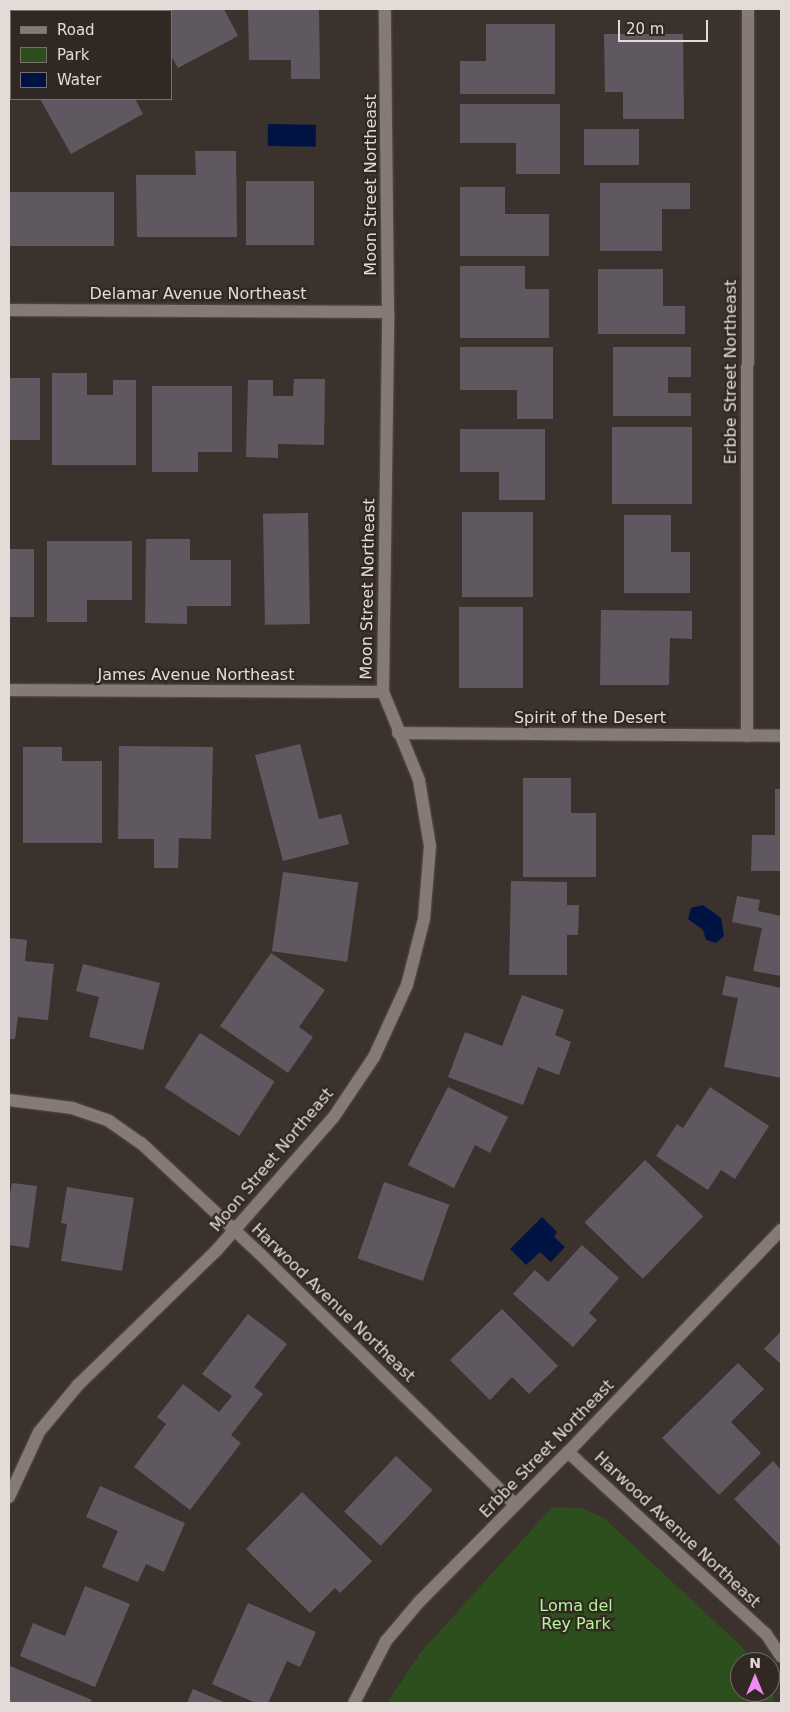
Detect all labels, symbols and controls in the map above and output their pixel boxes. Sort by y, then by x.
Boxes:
legend [10,10,172,100]
scale bar [620,10,710,42]
text: 20 m [626,20,664,38]
text: Road [57,21,95,39]
text: Park [57,46,89,64]
text: Water [57,71,101,89]
street label: Moon Street Northeast [361,94,381,276]
street label: Erbbe Street Northeast [721,280,741,464]
street label: Delamar Avenue Northeast [89,284,307,304]
street label: Moon Street Northeast [357,498,379,680]
street label: James Avenue Northeast [98,665,294,685]
street label: Spirit of the Desert [514,708,666,728]
street label: Moon Street Northeast [206,1084,338,1236]
street label: Harwood Avenue Northeast [247,1220,419,1386]
street label: Erbbe Street Northeast [476,1376,618,1522]
street label: Harwood Avenue Northeast [590,1448,764,1612]
park label: Loma del Rey Park [539,1596,613,1634]
north arrow [730,1652,780,1702]
text: N [749,1655,761,1671]

